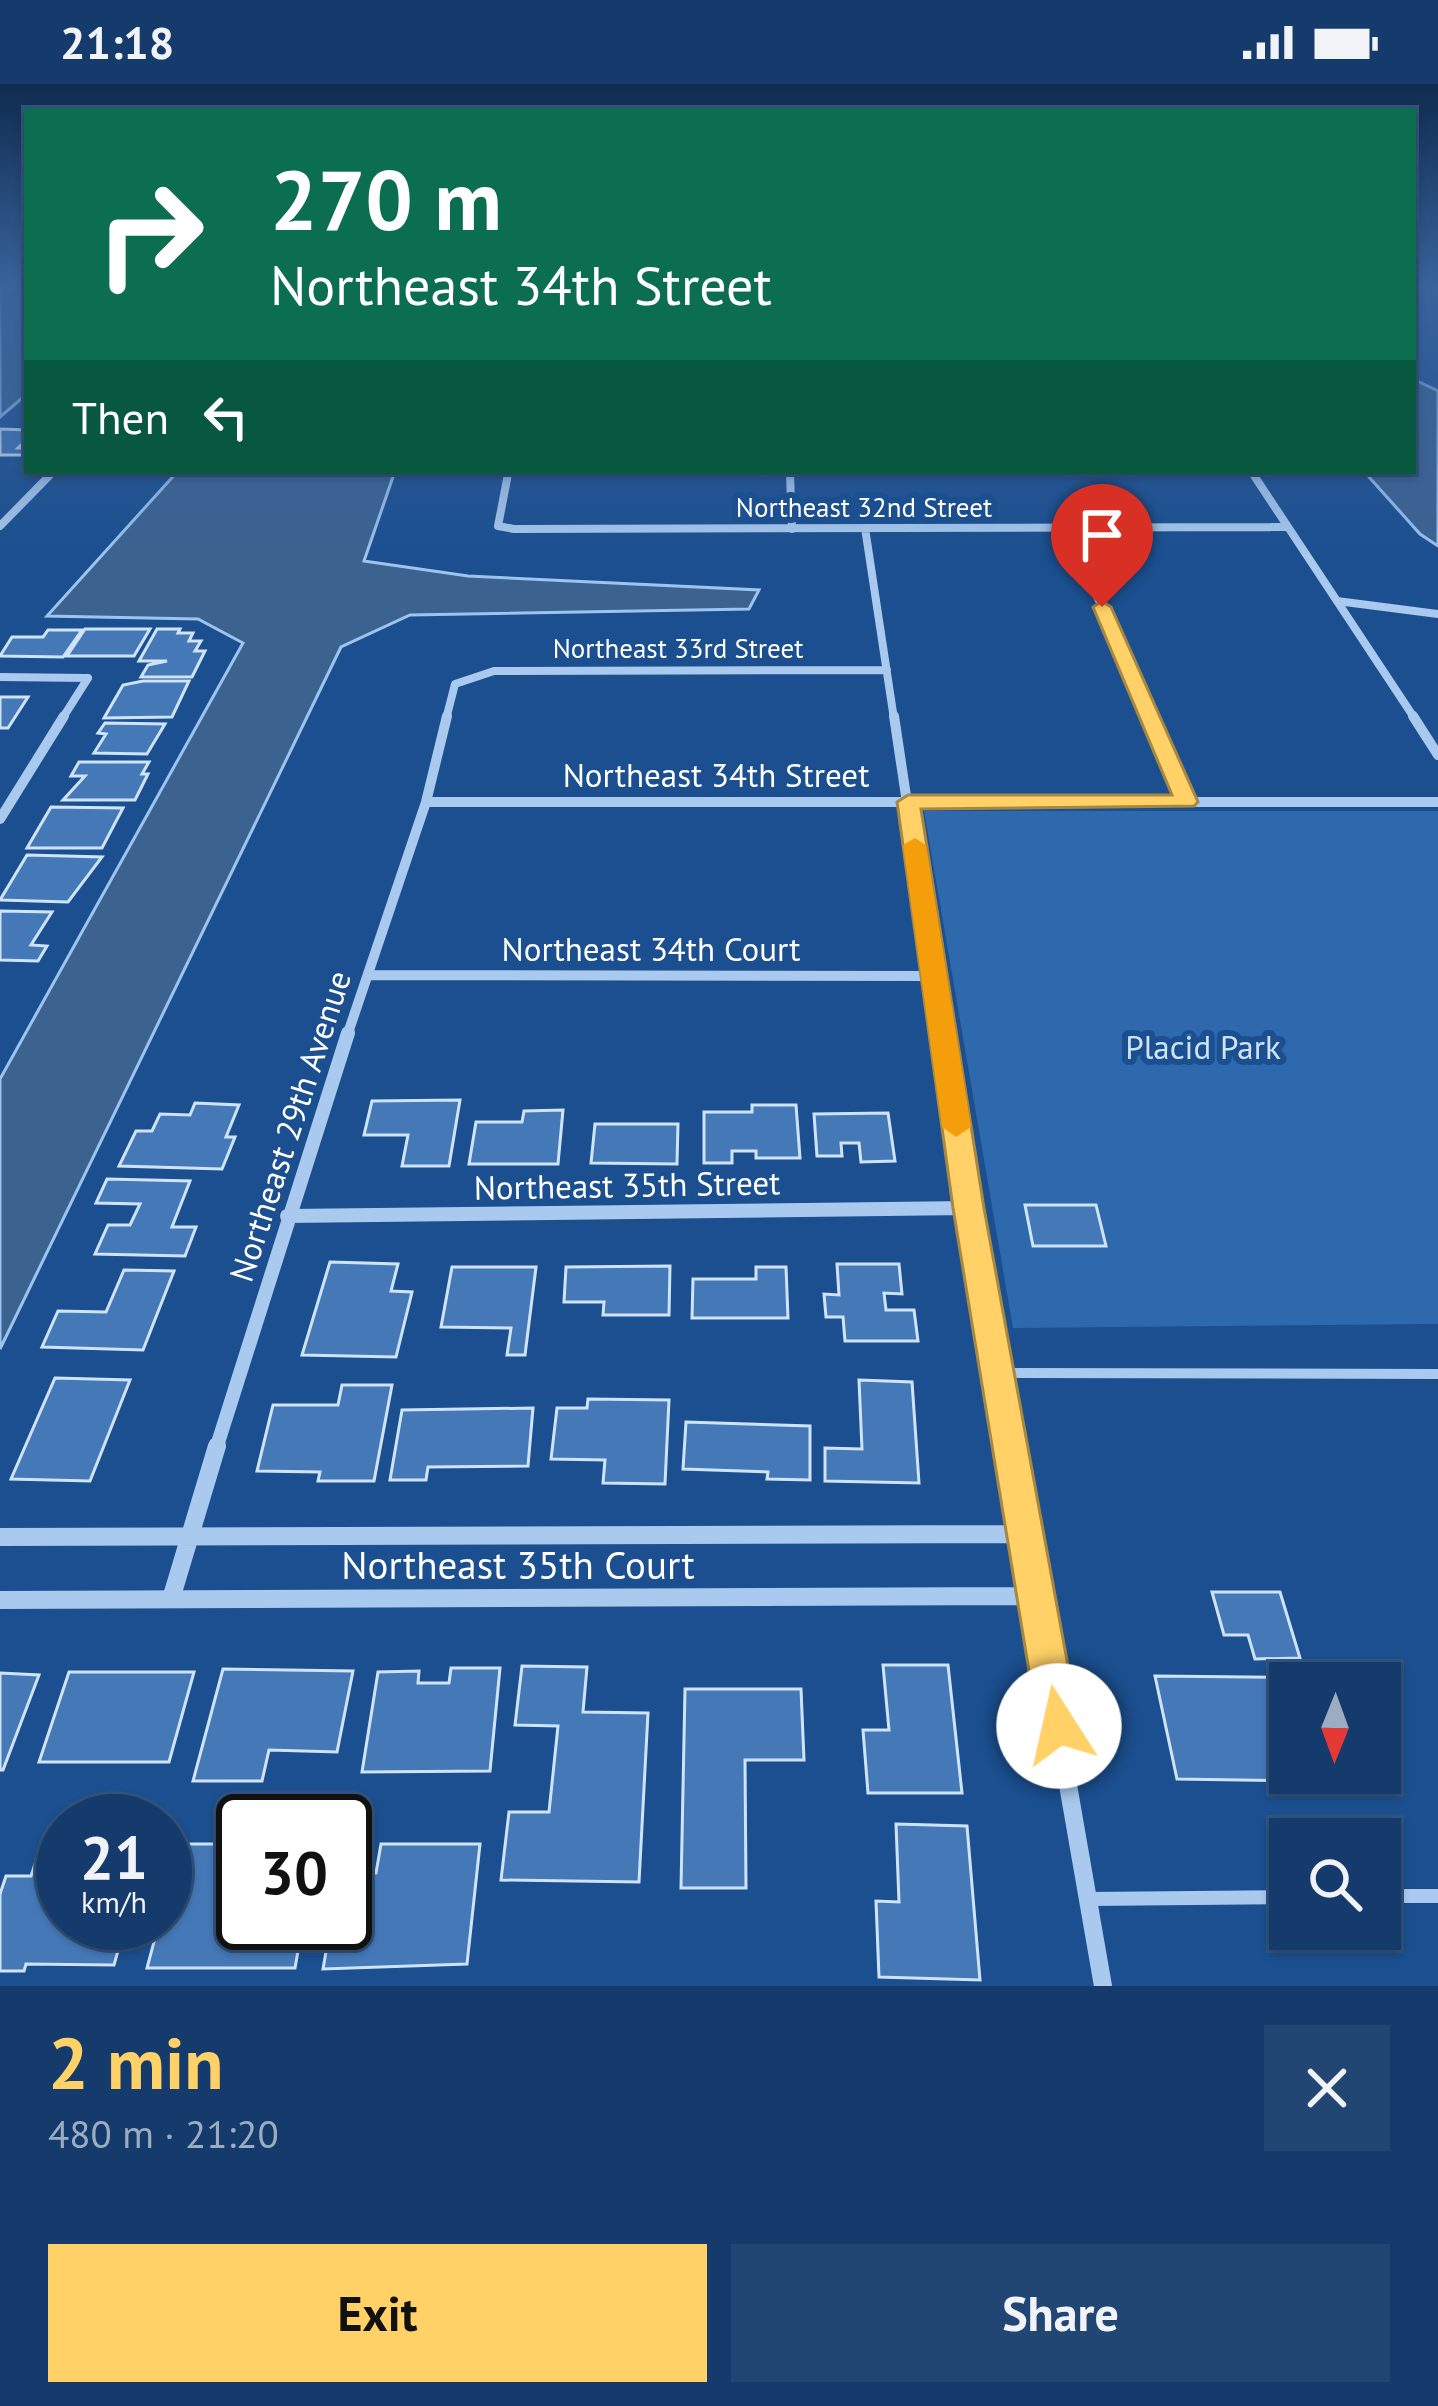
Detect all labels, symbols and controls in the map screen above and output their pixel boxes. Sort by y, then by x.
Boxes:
text: 21:18 [60,13,174,71]
text: 270 m [270,144,502,253]
icon: right [72,156,228,312]
text: Northeast 34th Street [270,250,772,320]
icon: left [193,384,259,450]
text: Then [72,388,169,446]
pin [1051,484,1153,607]
street label: Northeast 32nd Street [736,490,992,524]
icon: arrive [1069,502,1135,568]
street label: Northeast 33rd Street [553,631,803,665]
street label: Northeast 34th Street [563,753,869,796]
street label: Northeast 34th Court [502,927,800,970]
street label: Northeast 29th Avenue [219,965,360,1287]
park label: Placid Park [1125,1025,1281,1068]
street label: Northeast 35th Street [473,1160,781,1209]
street label: Northeast 35th Court [341,1539,695,1590]
north arrow [1269,1662,1401,1794]
map controls [1269,1662,1401,1950]
position arrow [996,1663,1122,1789]
speed limit sign: 30 [216,1794,372,1950]
text: 21 [80,1818,148,1896]
button: search [1269,1818,1401,1950]
text: km/h [81,1882,147,1921]
text: 2 min [48,2016,224,2109]
button: close [1264,2025,1390,2151]
text: 480 m · 21:20 [48,2108,279,2159]
button: Exit [48,2244,707,2382]
button: Share [731,2244,1390,2382]

